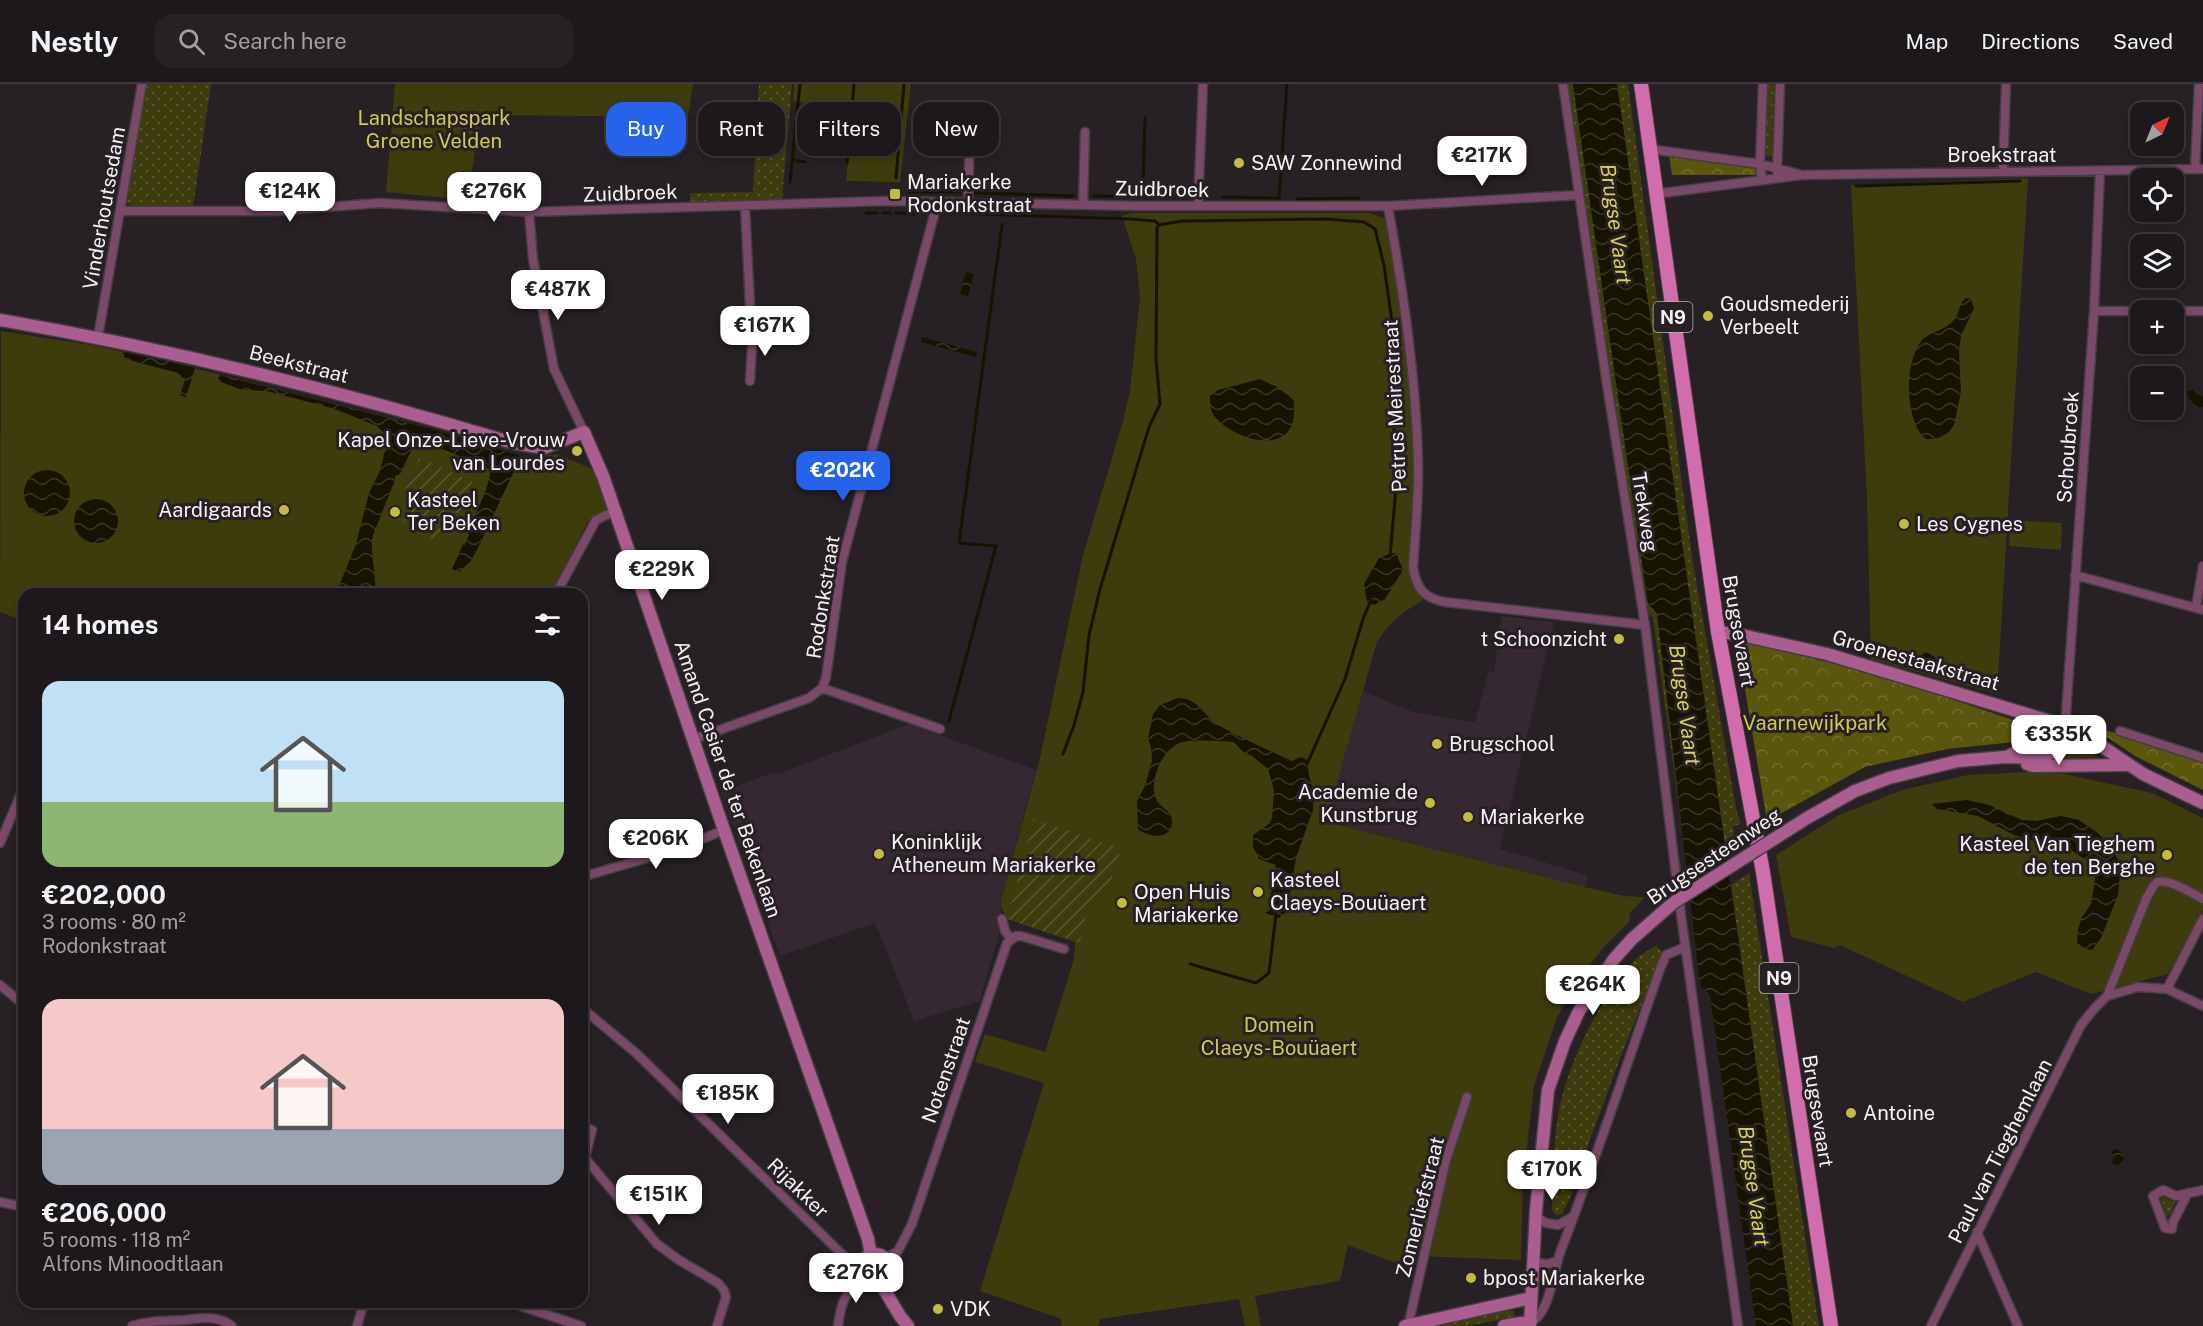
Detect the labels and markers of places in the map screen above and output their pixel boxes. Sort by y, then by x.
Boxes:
pin: €217K [1440,136,1524,187]
place label: SAW Zonnewind [1251,151,1402,175]
marker: SAW Zonnewind [1232,156,1246,170]
place label: Mariakerke Rodonkstraat [907,170,1032,217]
pin: €124K [248,172,332,223]
pin: €276K [452,172,536,223]
marker: Mariakerke Rodonkstraat [888,187,902,201]
pin: €487K [516,270,600,321]
place label: Goudsmederij Verbeelt [1720,292,1850,339]
pin: €167K [723,306,807,357]
marker: Goudsmederij Verbeelt [1701,309,1715,323]
place label: Kapel Onze-Lieve-Vrouw van Lourdes [337,428,565,475]
marker: Kapel Onze-Lieve-Vrouw van Lourdes [570,444,584,458]
pin: €202K [801,451,885,502]
place label: Kasteel Ter Beken [407,488,500,535]
place label: Aardigaards [158,498,272,522]
marker: Aardigaards [277,503,291,517]
marker: Kasteel Ter Beken [388,505,402,519]
place label: Les Cygnes [1916,512,2023,536]
marker: Les Cygnes [1897,517,1911,531]
pin: €229K [620,550,704,601]
place label: t Schoonzicht [1480,627,1607,651]
marker: t Schoonzicht [1612,632,1626,646]
pin: €335K [2017,715,2101,766]
place label: Brugschool [1449,732,1555,756]
marker: Brugschool [1430,737,1444,751]
place label: Academie de Kunstbrug [1298,780,1418,827]
marker: Academie de Kunstbrug [1423,796,1437,810]
place label: Mariakerke [1480,805,1585,829]
marker: Mariakerke [1461,810,1475,824]
pin: €206K [614,819,698,870]
place label: Koninklijk Atheneum Mariakerke [891,830,1096,877]
place label: Kasteel Van Tieghem de ten Berghe [1959,832,2155,879]
marker: Koninklijk Atheneum Mariakerke [872,847,886,861]
marker: Kasteel Van Tieghem de ten Berghe [2160,848,2174,862]
place label: Kasteel Claeys-Bouüaert [1270,868,1427,915]
place label: Open Huis Mariakerke [1134,880,1239,927]
marker: Kasteel Claeys-Bouüaert [1251,885,1265,899]
marker: Open Huis Mariakerke [1115,896,1129,910]
pin: €264K [1551,965,1635,1016]
pin: €185K [686,1074,770,1125]
place label: Antoine [1863,1101,1935,1125]
marker: Antoine [1844,1106,1858,1120]
pin: €170K [1510,1150,1594,1201]
pin: €151K [617,1175,701,1226]
pin: €276K [814,1253,898,1304]
place label: bpost Mariakerke [1483,1266,1645,1290]
marker: bpost Mariakerke [1464,1271,1478,1285]
place label: VDK [950,1297,991,1321]
marker: VDK [931,1302,945,1316]

